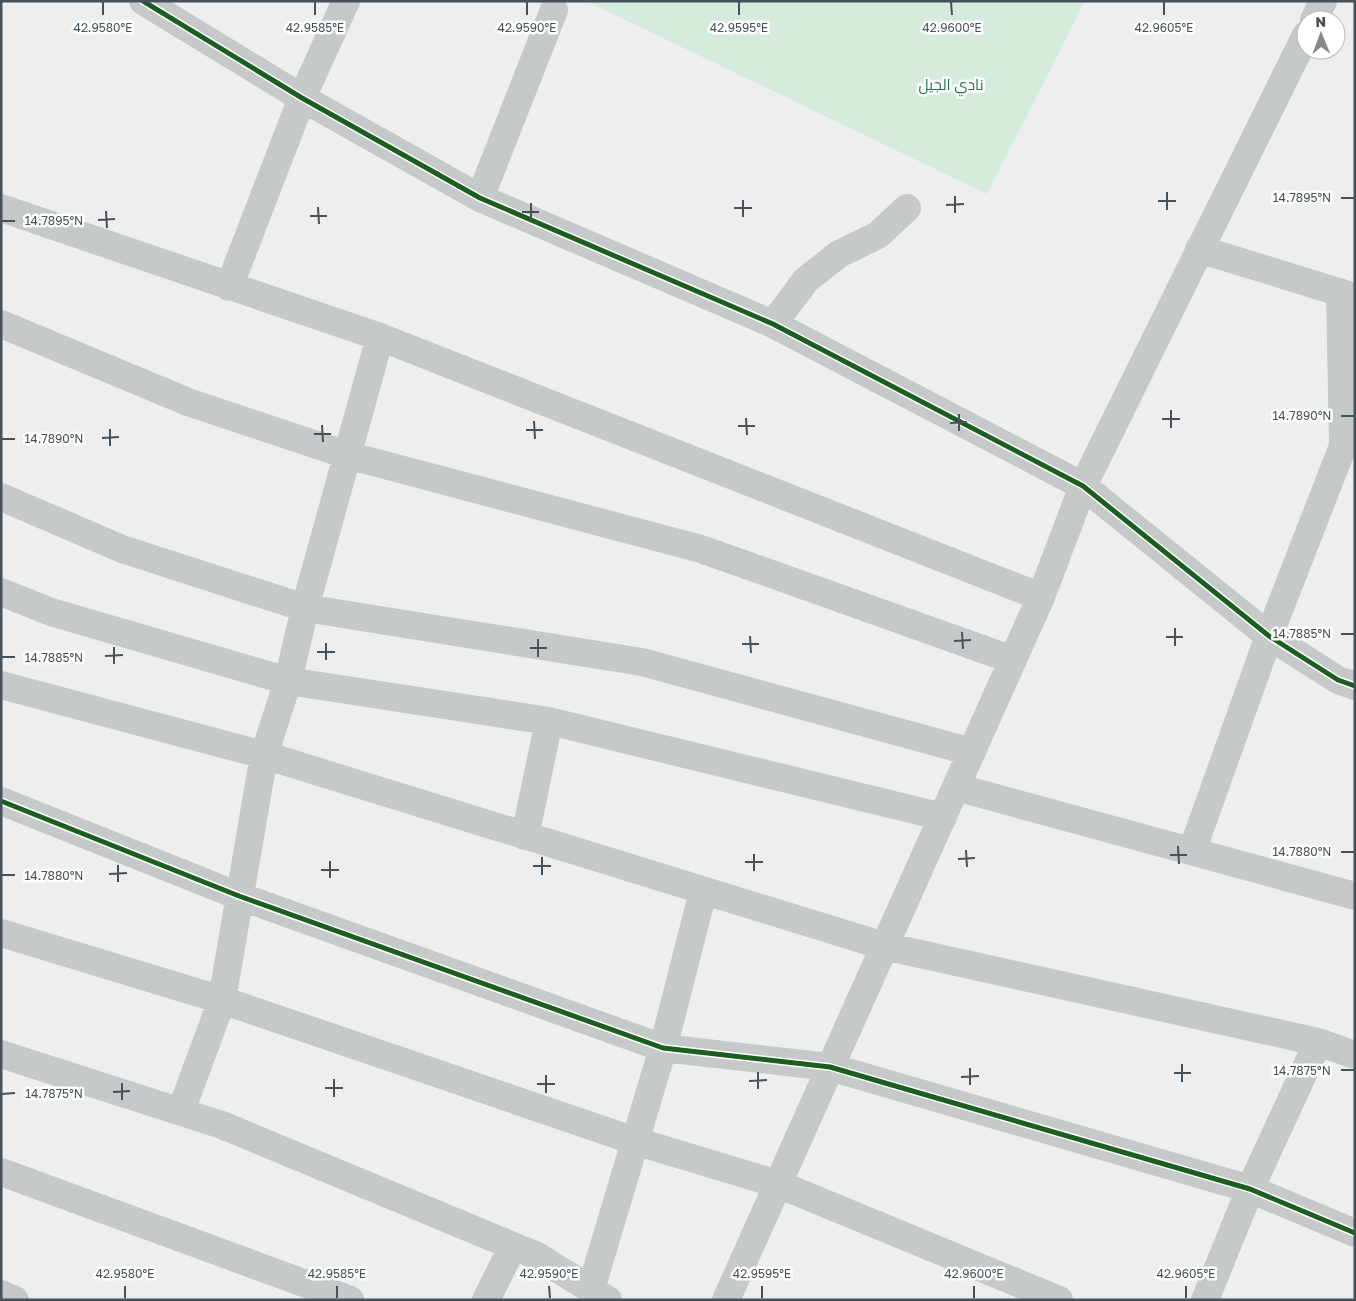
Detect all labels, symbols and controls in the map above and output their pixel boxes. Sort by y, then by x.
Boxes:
north arrow [1296,10,1346,60]
text: N [1315,13,1326,30]
text: 42.9580°E [74,20,132,35]
text: 42.9585°E [286,20,344,35]
text: 42.9590°E [498,20,556,35]
text: 42.9595°E [710,20,768,35]
text: 42.9600°E [922,20,982,35]
text: 42.9605°E [1135,20,1193,35]
park label: نادي الجيل [919,75,983,97]
text: 14.7895°N [1273,190,1331,205]
text: 14.7895°N [25,213,83,228]
text: 14.7890°N [1273,408,1331,423]
text: 14.7890°N [25,431,83,446]
text: 14.7885°N [1273,626,1331,641]
text: 14.7885°N [25,650,83,665]
text: 14.7880°N [1273,844,1331,859]
text: 14.7880°N [25,868,83,883]
text: 14.7875°N [1273,1063,1331,1078]
text: 14.7875°N [25,1086,83,1101]
text: 42.9580°E [96,1266,154,1281]
text: 42.9585°E [308,1266,366,1281]
text: 42.9590°E [520,1266,578,1281]
text: 42.9595°E [733,1266,791,1281]
text: 42.9600°E [944,1266,1004,1281]
text: 42.9605°E [1157,1266,1215,1281]

